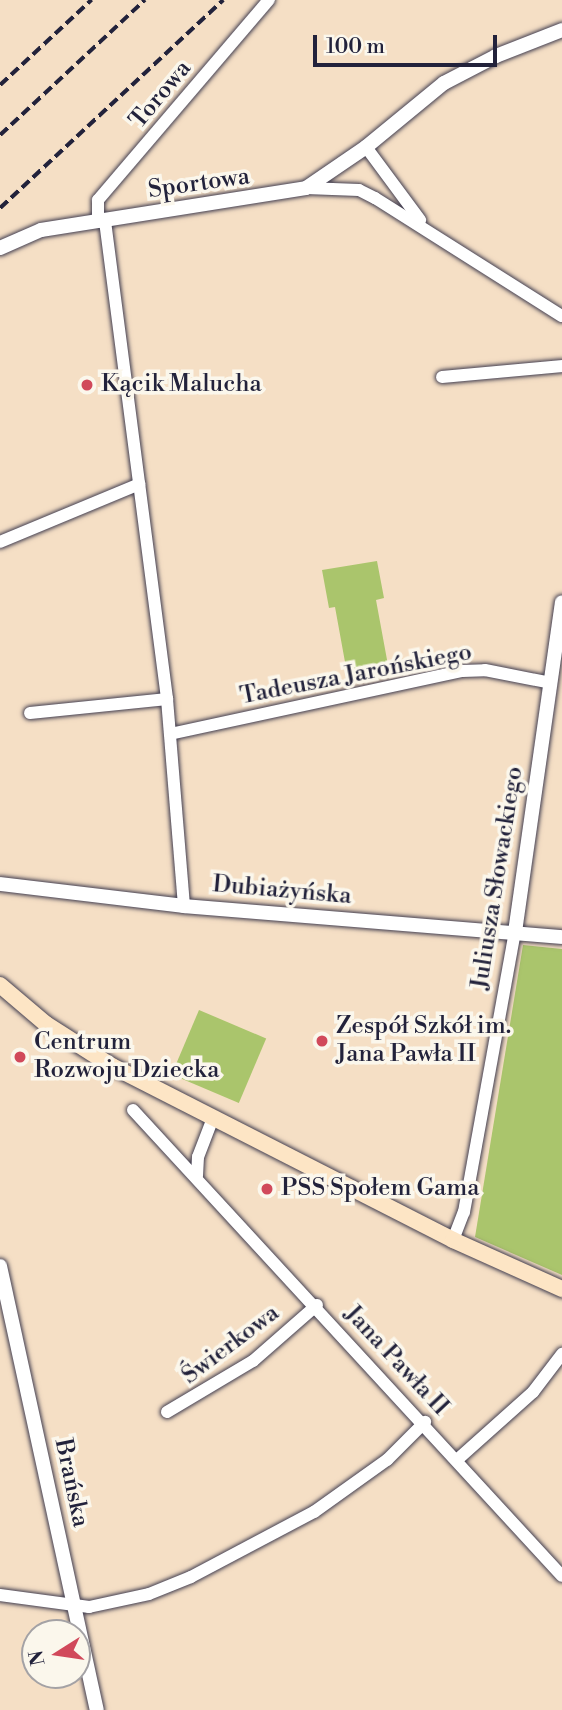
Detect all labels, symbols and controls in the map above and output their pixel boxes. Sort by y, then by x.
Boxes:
scale bar [317,21,501,65]
text: 100 m [326,34,385,60]
street label: Torowa [124,55,198,135]
street label: Sportowa [146,163,252,205]
place label: Kącik Malucha [101,371,262,399]
marker: Kącik Malucha [79,377,95,393]
street label: Tadeusza Jarońskiego [238,638,474,712]
street label: Juliusza Słowackiego [466,765,530,991]
street label: Dubiażyńska [211,871,353,911]
place label: Zespół Szkół im. Jana Pawła II [336,1013,511,1069]
place label: Centrum Rozwoju Dziecka [34,1029,219,1085]
marker: Zespół Szkół im. Jana Pawła II [314,1033,330,1049]
marker: Centrum Rozwoju Dziecka [12,1049,28,1065]
place label: PSS Społem Gama [281,1175,479,1203]
marker: PSS Społem Gama [259,1181,275,1197]
street label: Świerkowa [177,1299,285,1391]
street label: Jana Pawła II [338,1300,454,1422]
street label: Brańska [48,1436,94,1530]
north arrow [21,1619,91,1689]
text: N [24,1648,51,1668]

